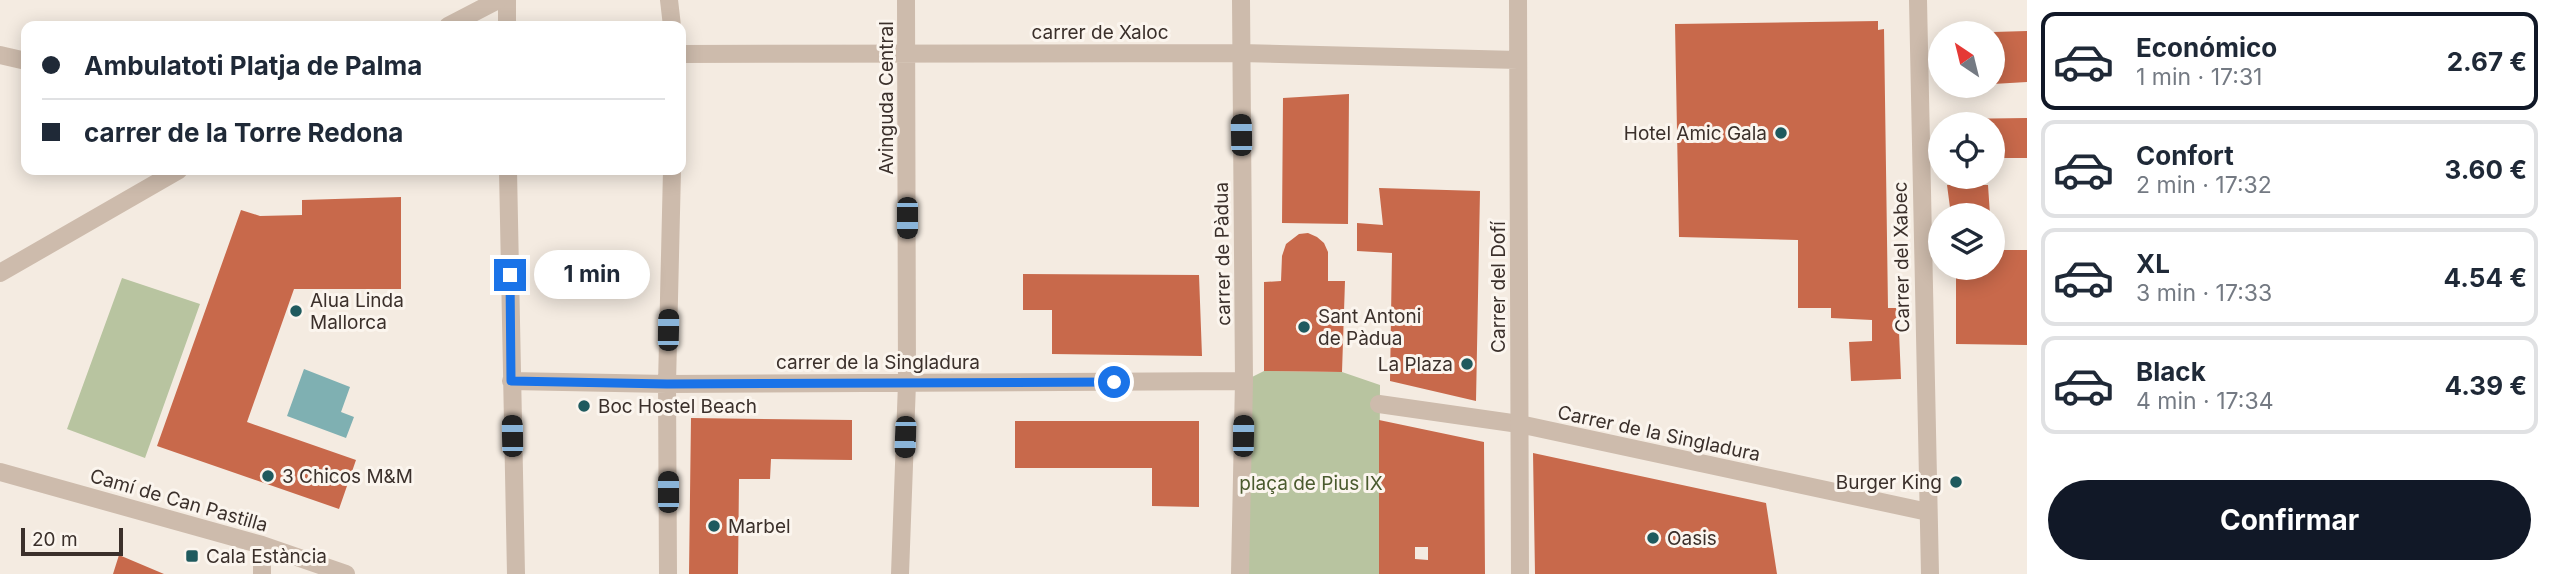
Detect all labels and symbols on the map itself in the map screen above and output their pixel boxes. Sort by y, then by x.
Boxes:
street label: Avinguda Central [875,21,898,175]
street label: carrer de Xaloc [1031,21,1169,44]
north arrow [1928,21,2006,98]
car [1231,114,1252,156]
place label: Hotel Amic Gala [1624,122,1767,145]
marker: Hotel Amic Gala [1773,125,1789,141]
street label: Carrer del Xabec [1889,181,1914,333]
street label: carrer de Pàdua [1210,182,1235,326]
car [897,197,918,239]
street label: Carrer del Dofí [1487,221,1510,353]
callout: 1 min [534,250,650,300]
route end [494,259,526,291]
place label: Alua Linda Mallorca [310,289,404,334]
marker: Alua Linda Mallorca [288,303,304,319]
place label: Sant Antoni de Pàdua [1318,305,1421,350]
car [658,309,679,351]
marker: Sant Antoni de Pàdua [1296,319,1312,335]
street label: carrer de la Singladura [776,351,980,374]
place label: La Plaza [1378,353,1453,376]
marker: La Plaza [1459,356,1475,372]
route start [1098,366,1130,398]
place label: Boc Hostel Beach [598,395,757,418]
marker: Boc Hostel Beach [576,398,592,414]
street label: Carrer de la Singladura [1555,401,1762,466]
car [502,415,523,457]
car [1233,415,1254,457]
car [894,416,917,458]
street label: Camí de Can Pastilla [87,464,270,537]
place label: 3 Chicos M&M [282,465,413,488]
marker: 3 Chicos M&M [260,468,276,484]
car [658,471,679,513]
place label: Burger King [1836,471,1942,494]
park label: plaça de Pius IX [1239,472,1383,495]
marker: Burger King [1948,474,1964,490]
place label: Marbel [728,515,791,538]
marker: Marbel [706,518,722,534]
scale bar [21,525,122,557]
place label: Oasis [1667,527,1717,550]
marker: Oasis [1645,530,1661,546]
place label: Cala Estància [206,545,327,568]
marker: Cala Estància [184,548,200,564]

